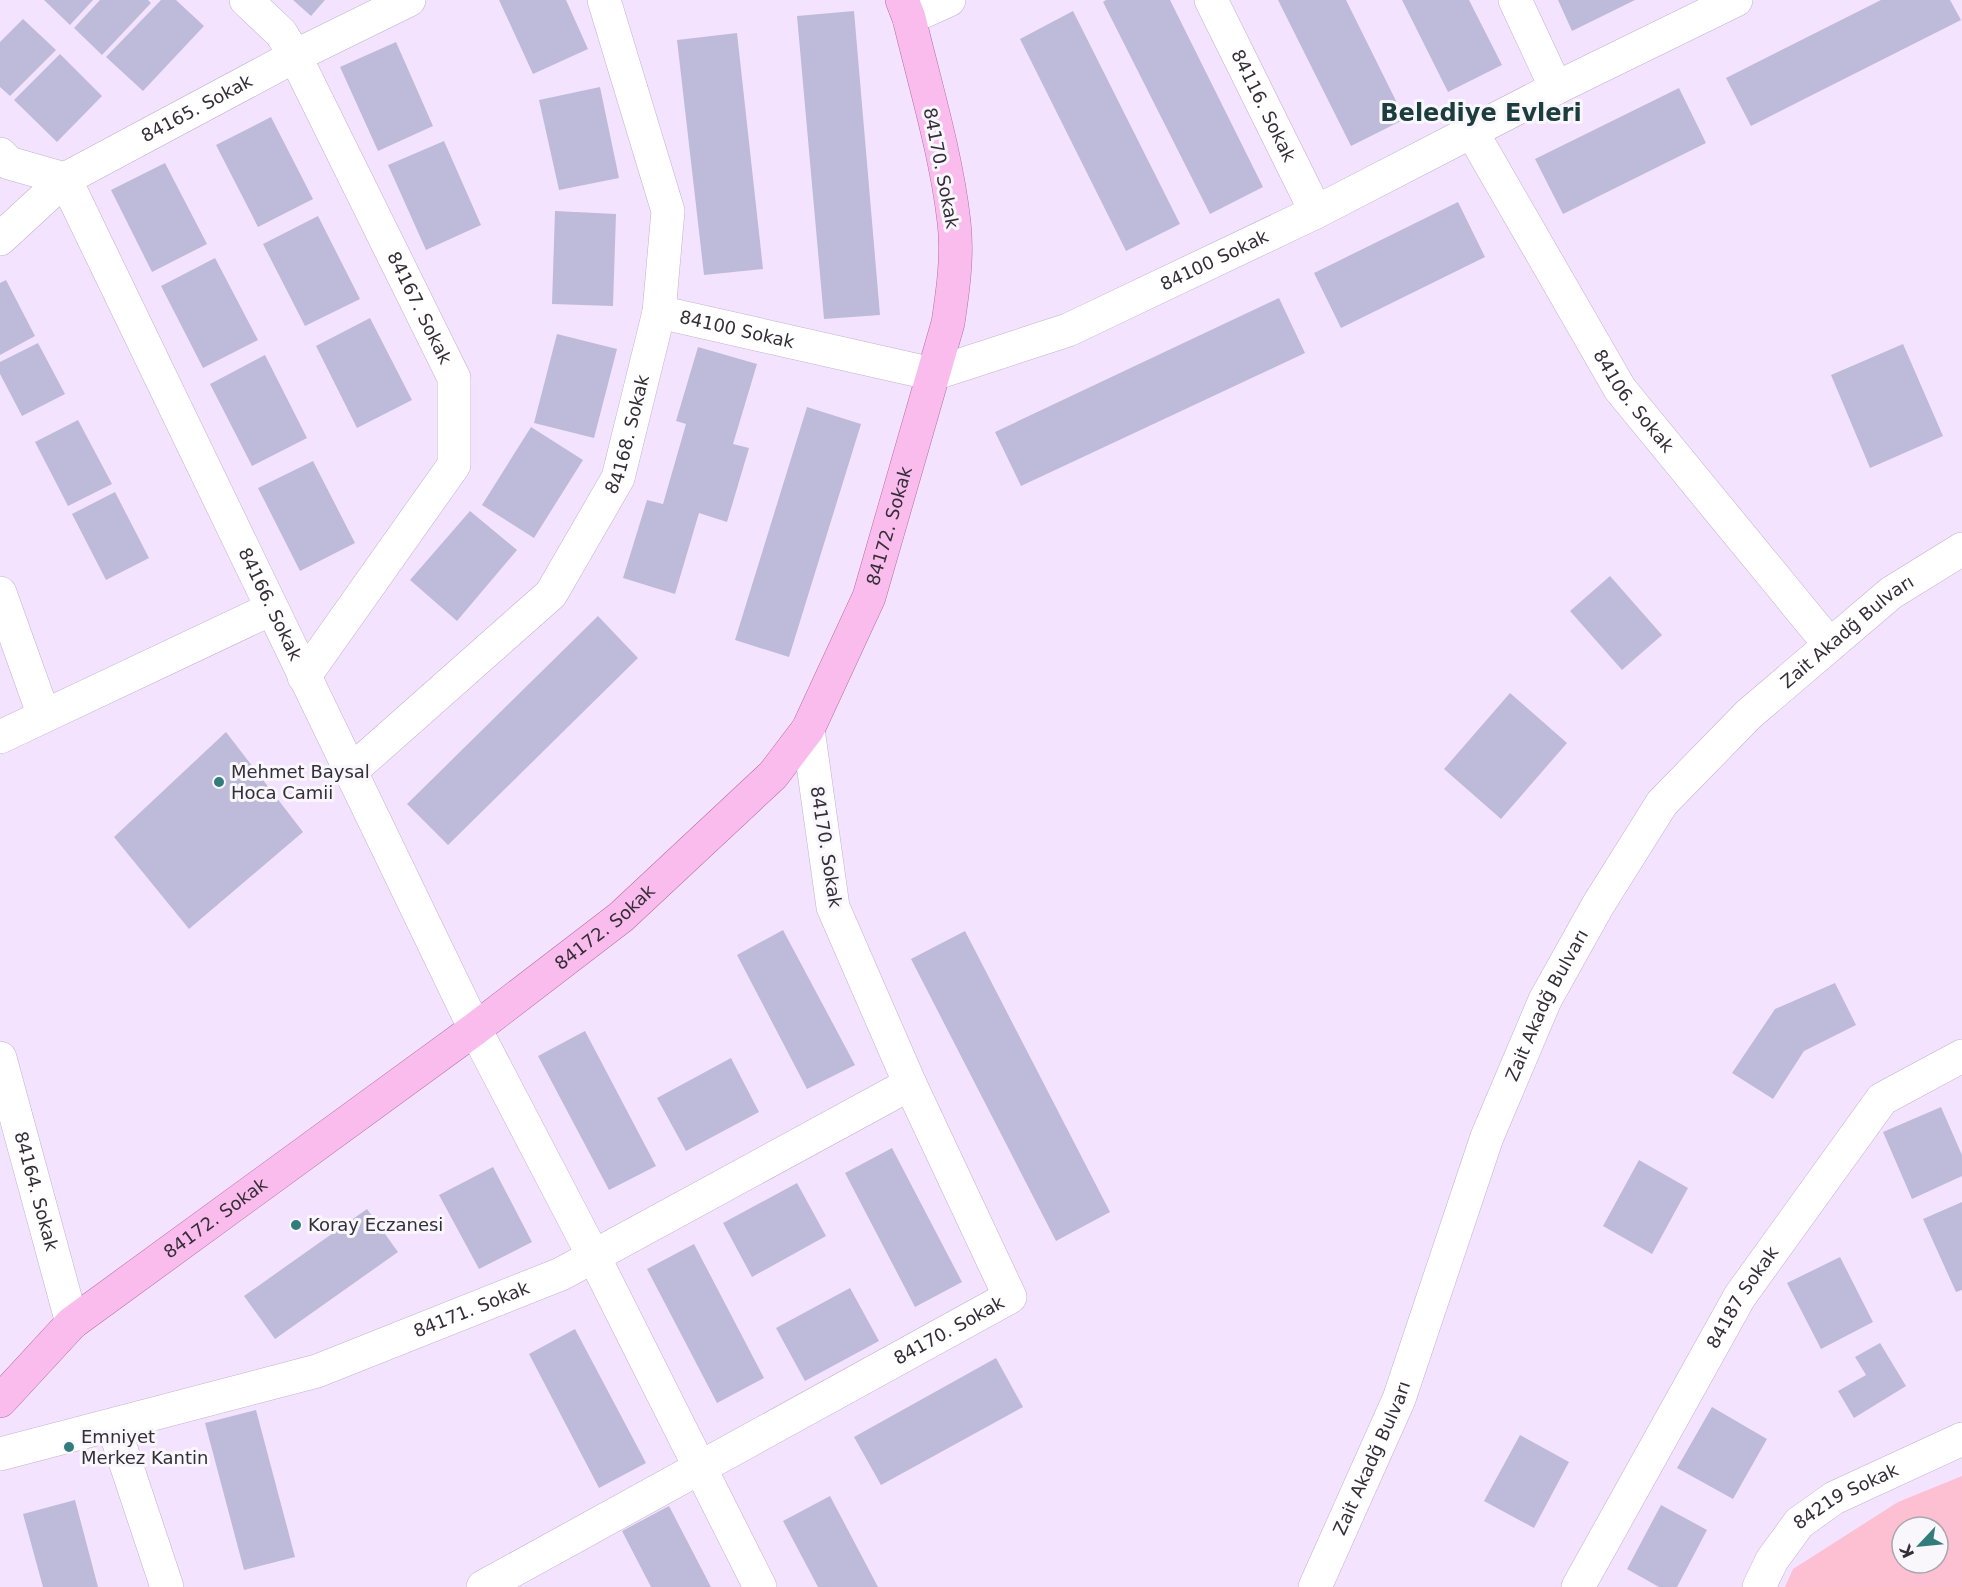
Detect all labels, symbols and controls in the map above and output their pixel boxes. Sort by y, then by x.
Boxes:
street label: 84116. Sokak [1227,46,1301,166]
street label: 84165. Sokak [138,70,256,146]
district label: Belediye Evleri [1380,99,1582,127]
street label: 84170. Sokak [919,106,964,231]
street label: 84100 Sokak [1157,225,1272,295]
street label: 84167. Sokak [383,248,457,368]
street label: 84100 Sokak [678,306,797,352]
street label: 84106. Sokak [1589,345,1679,457]
street label: 84168. Sokak [600,372,653,498]
street label: 84172. Sokak [862,464,916,588]
street label: 84166. Sokak [234,544,307,664]
street label: Zait Akadğ Bulvarı [1776,571,1917,692]
place label: Mehmet Baysal Hoca Camii [231,761,370,803]
marker: Mehmet Baysal Hoca Camii [212,775,226,789]
street label: 84170. Sokak [807,785,847,910]
street label: 84172. Sokak [551,880,659,974]
street label: Zait Akadğ Bulvarı [1501,926,1592,1084]
street label: 84164. Sokak [10,1129,63,1254]
street label: 84172. Sokak [160,1173,272,1262]
place label: Koray Eczanesi [308,1214,443,1235]
marker: Koray Eczanesi [289,1218,303,1232]
street label: 84187 Sokak [1702,1242,1783,1352]
street label: 84171. Sokak [410,1276,533,1342]
street label: 84170. Sokak [890,1291,1008,1369]
street label: Zait Akadğ Bulvarı [1329,1378,1414,1538]
place label: Emniyet Merkez Kantin [81,1426,208,1468]
marker: Emniyet Merkez Kantin [62,1440,76,1454]
street label: 84219 Sokak [1789,1459,1902,1534]
north arrow [1890,1515,1950,1575]
text: K [1895,1541,1918,1561]

